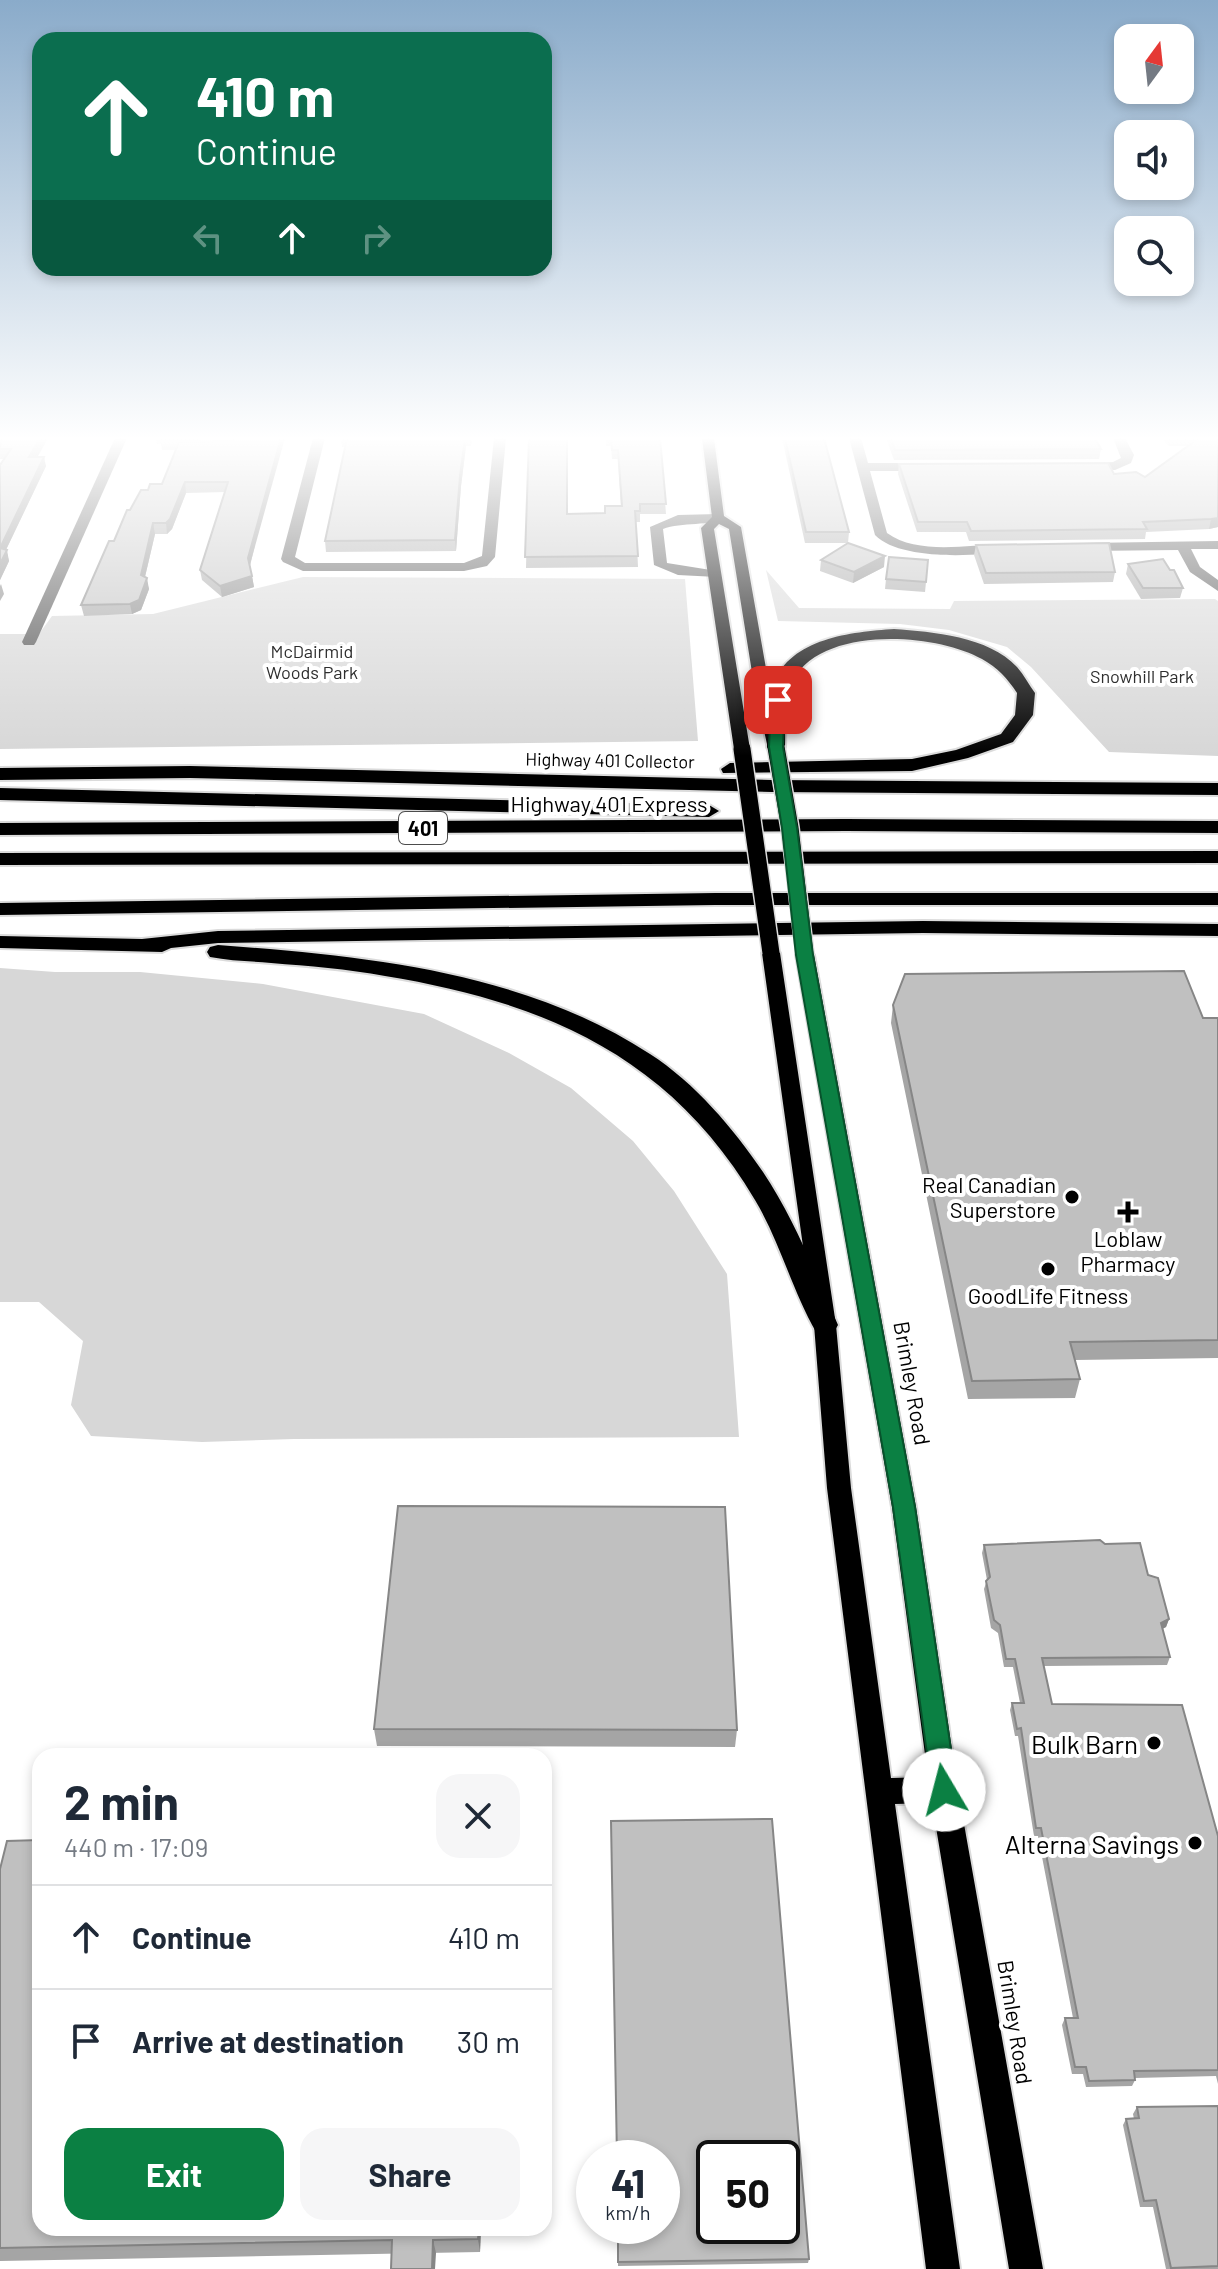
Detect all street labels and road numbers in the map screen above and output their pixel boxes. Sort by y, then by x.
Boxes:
street label: Highway 401 Collector [525,748,695,772]
street label: Highway 401 Express [511,790,707,816]
road number: 401 [399,812,447,844]
street label: Brimley Road [889,1319,937,1447]
street label: Brimley Road [993,1958,1039,2086]

